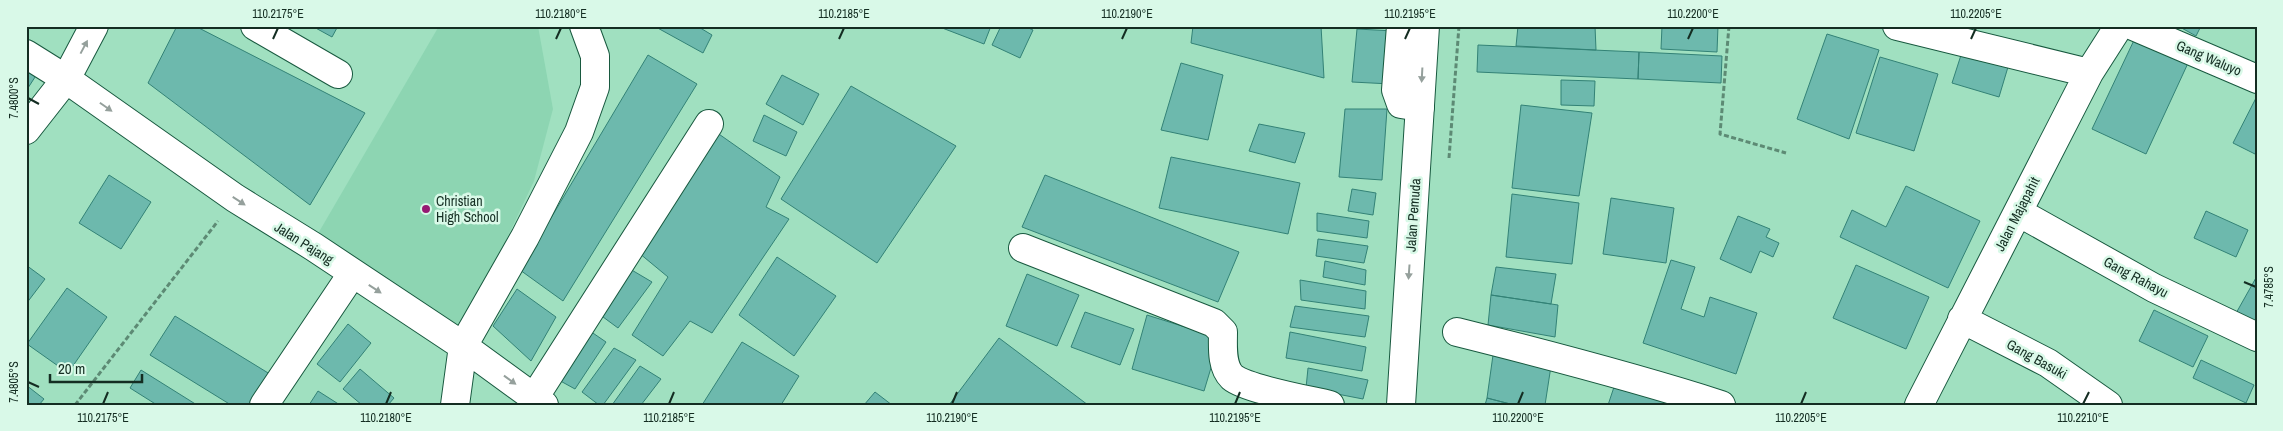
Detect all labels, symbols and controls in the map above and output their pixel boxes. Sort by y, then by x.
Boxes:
text: 110.2175°E [252,6,304,22]
text: 110.2180°E [535,6,587,22]
text: 110.2185°E [818,6,870,22]
text: 110.2190°E [1101,6,1153,22]
text: 110.2195°E [1384,6,1436,22]
text: 110.2200°E [1667,6,1719,22]
text: 110.2205°E [1950,6,2002,22]
street label: Gang Waluyo [2174,36,2244,80]
one-way arrow [79,40,88,53]
one-way arrow [1418,67,1426,83]
text: 7.4800°S [6,77,22,119]
one-way arrow [99,102,113,112]
street label: Jalan Majapahit [1991,174,2043,254]
street label: Jalan Pemuda [1401,177,1425,252]
place label: Christian High School [436,192,499,226]
one-way arrow [232,196,246,206]
marker: Christian High School [420,203,432,215]
street label: Jalan Pajang [271,218,337,269]
street label: Gang Rahayu [2100,252,2172,302]
one-way arrow [1405,264,1413,280]
text: 7.4785°S [2261,266,2277,308]
one-way arrow [369,284,382,294]
street label: Gang Basuki [2004,335,2070,383]
scale bar [50,351,142,383]
text: 20 m [58,358,85,379]
text: 7.4805°S [6,361,22,403]
one-way arrow [503,375,517,385]
text: 110.2175°E [77,410,129,426]
text: 110.2180°E [360,410,412,426]
text: 110.2185°E [643,410,695,426]
text: 110.2190°E [926,410,978,426]
text: 110.2195°E [1209,410,1261,426]
text: 110.2200°E [1492,410,1544,426]
text: 110.2205°E [1775,410,1827,426]
text: 110.2210°E [2057,410,2109,426]

